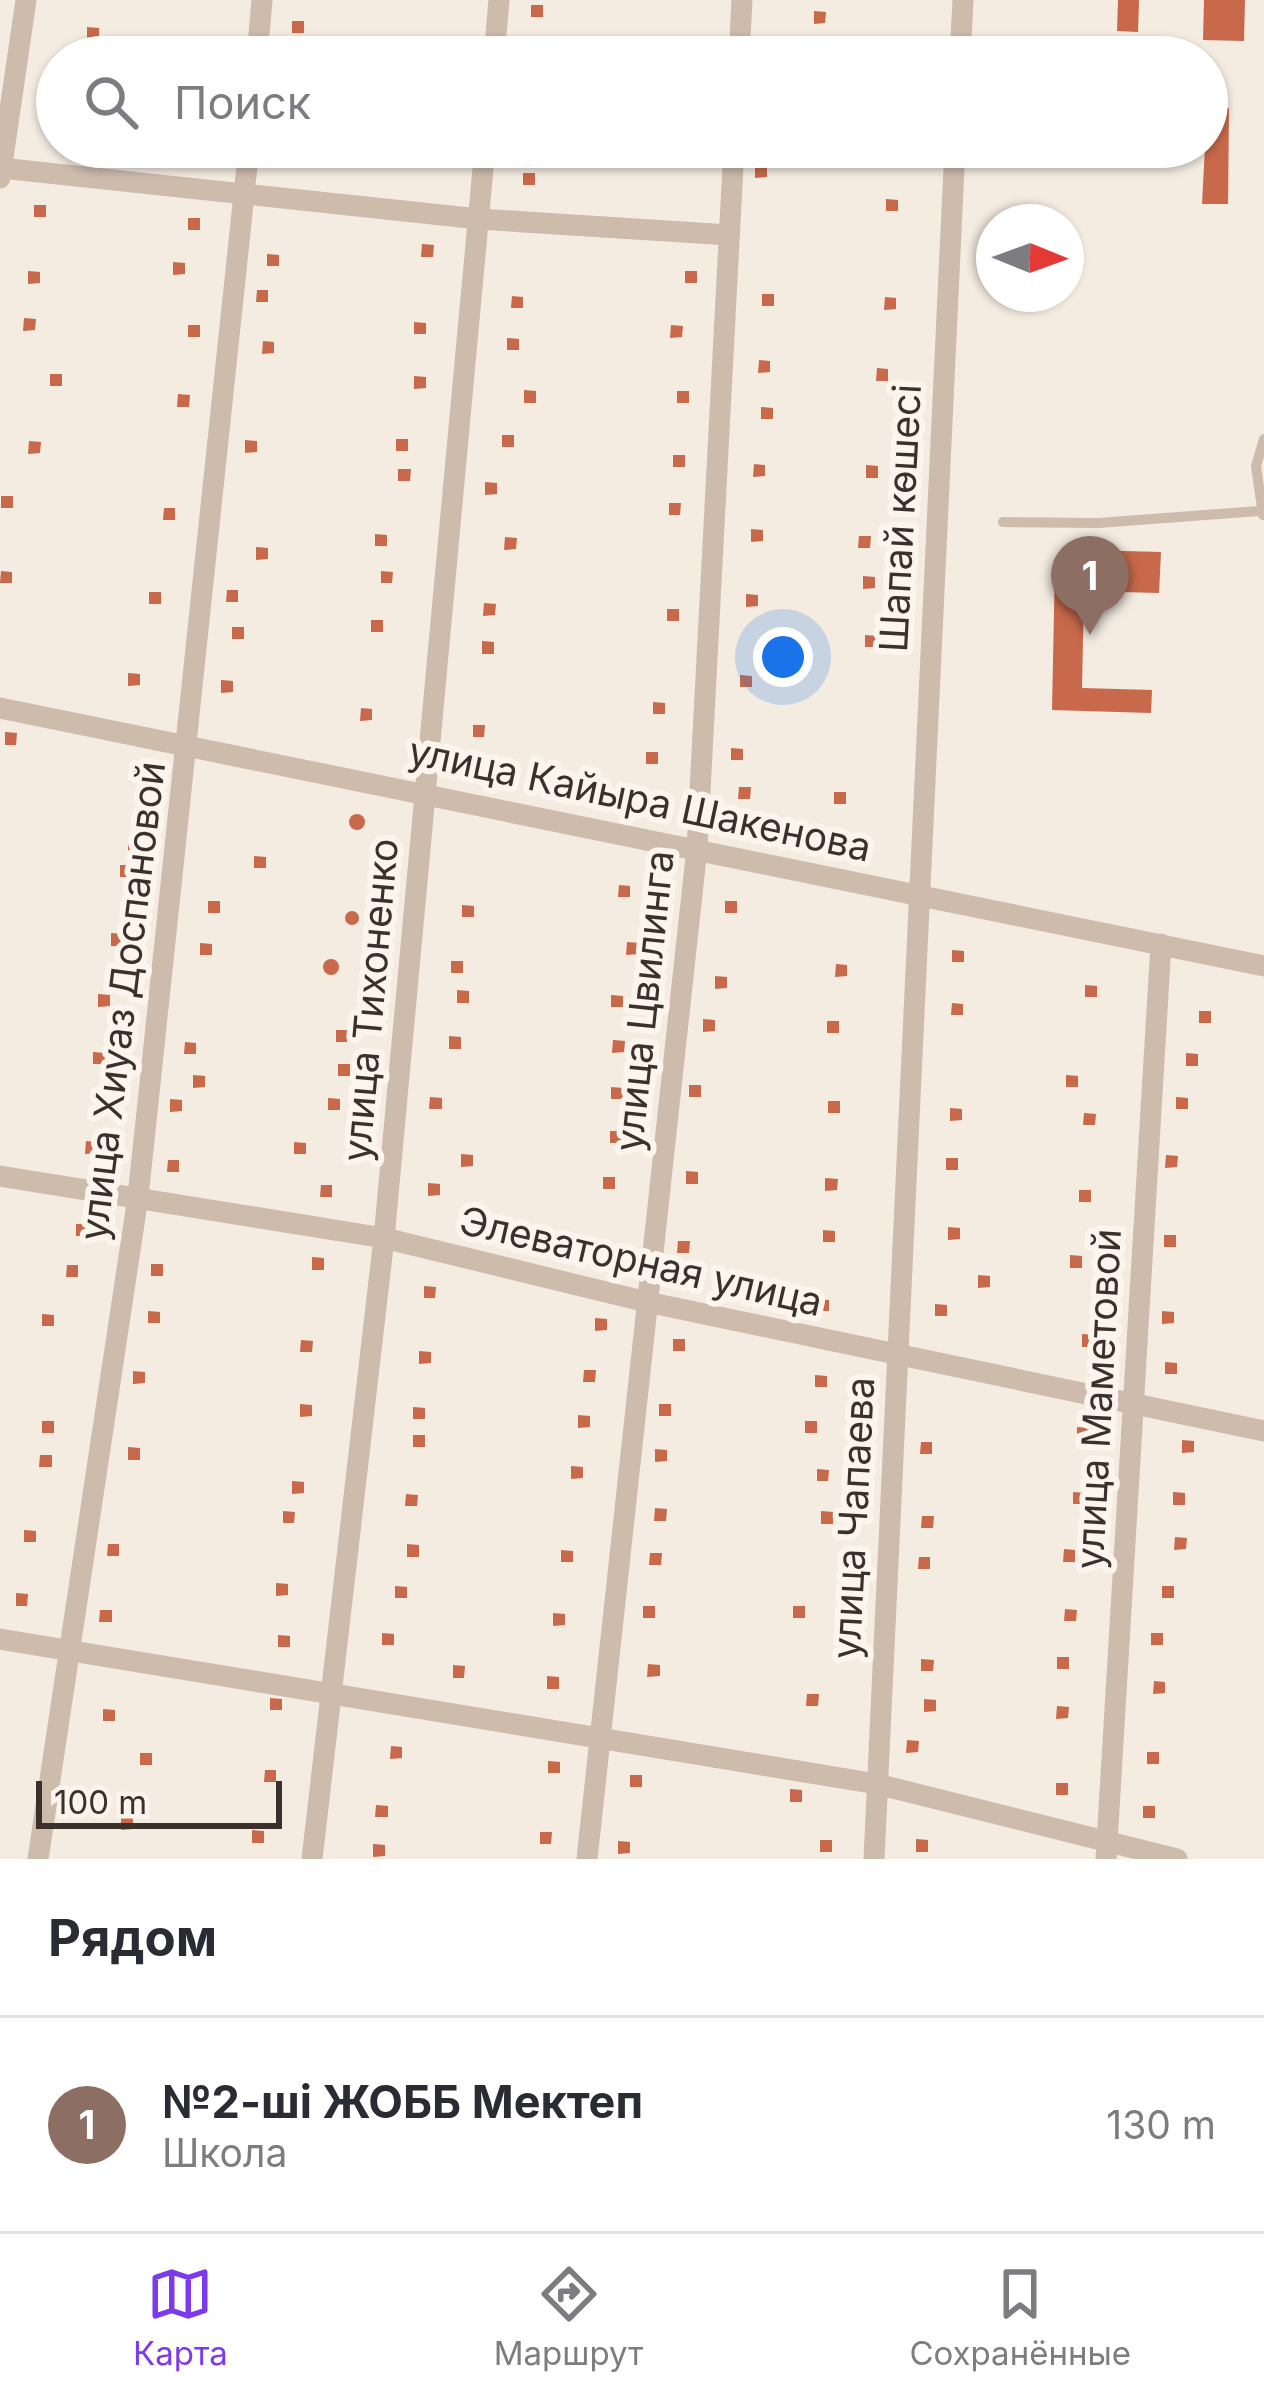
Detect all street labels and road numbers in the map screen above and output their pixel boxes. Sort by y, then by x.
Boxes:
street label: Шапай көшесі [869,383,930,653]
street label: улица Кайыра Шакенова [405,727,876,871]
street label: улица Хиуаз Доспановой [69,759,174,1243]
street label: улица Тихоненко [332,836,407,1163]
street label: улица Цвилинга [604,848,683,1154]
street label: Элеваторная улица [455,1196,827,1325]
street label: улица Маметовой [1065,1227,1130,1571]
street label: улица Чапаева [822,1376,883,1660]

